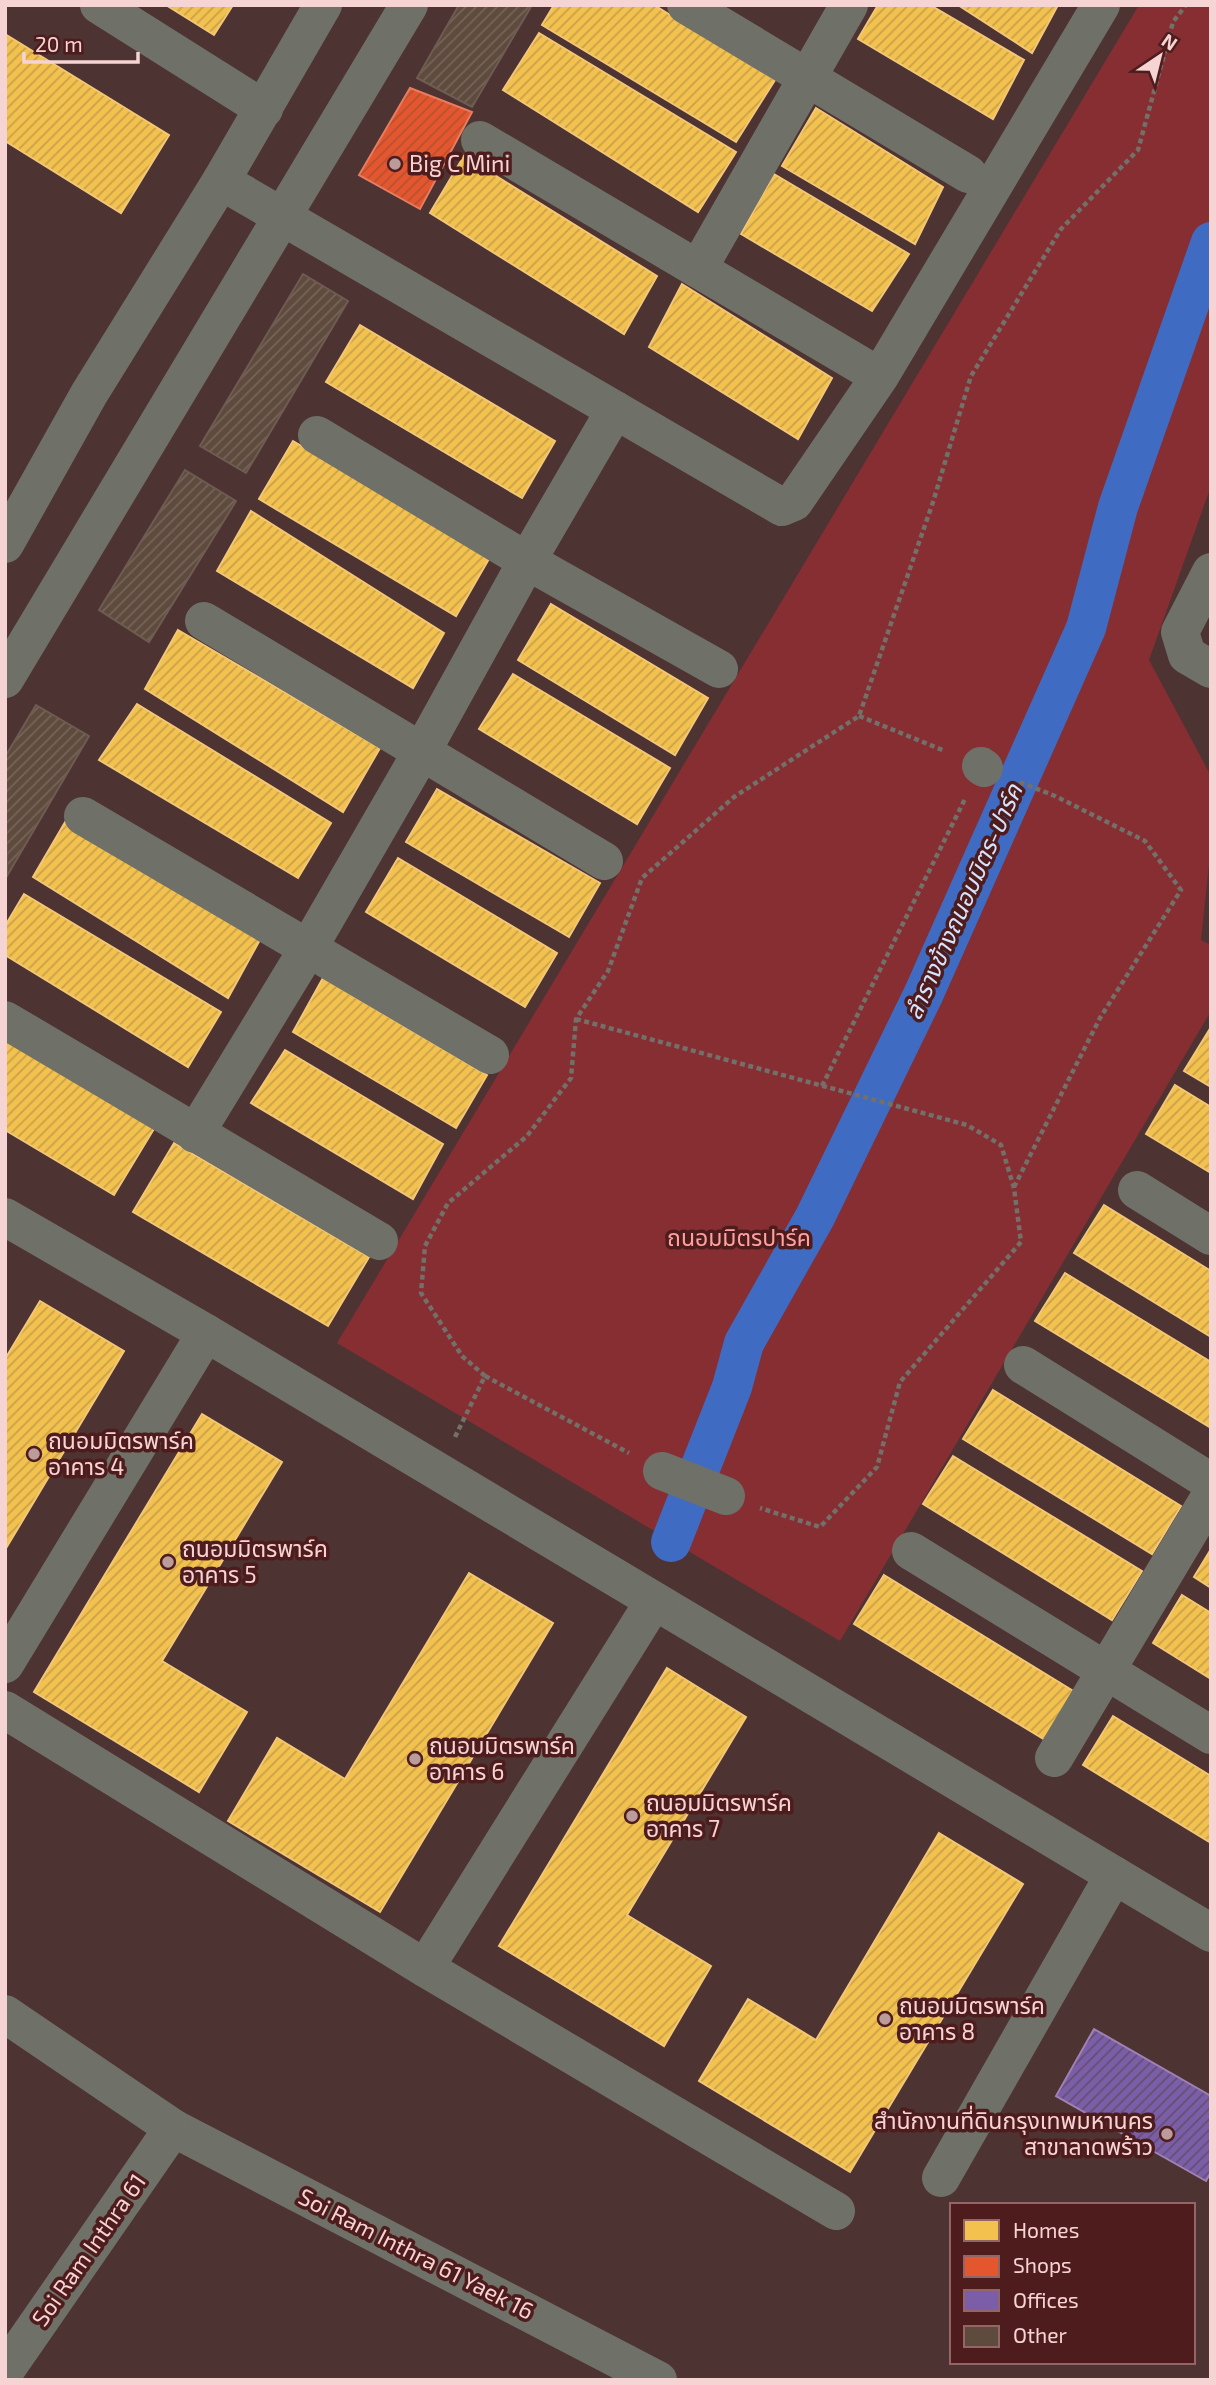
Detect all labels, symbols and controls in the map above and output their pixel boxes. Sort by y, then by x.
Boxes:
scale bar [24,21,138,65]
north arrow [1125,21,1195,91]
text: N [1158,28,1182,55]
text: 20 m [35,31,83,56]
place label: Big C Mini [409,149,510,177]
marker: Big C Mini [387,156,403,172]
water label: ลำรางข้างถนอมมิตร-ปาร์ค [898,778,1028,1023]
park label: ถนอมมิตรปาร์ค [667,1223,811,1251]
place label: ถนอมมิตรพาร์ค อาคาร 4 [48,1426,194,1480]
marker: ถนอมมิตรพาร์ค อาคาร 4 [26,1446,42,1462]
place label: ถนอมมิตรพาร์ค อาคาร 5 [182,1534,328,1588]
marker: ถนอมมิตรพาร์ค อาคาร 5 [160,1554,176,1570]
place label: ถนอมมิตรพาร์ค อาคาร 6 [429,1731,575,1785]
marker: ถนอมมิตรพาร์ค อาคาร 6 [407,1751,423,1767]
place label: ถนอมมิตรพาร์ค อาคาร 7 [646,1788,792,1842]
marker: ถนอมมิตรพาร์ค อาคาร 7 [624,1808,640,1824]
place label: ถนอมมิตรพาร์ค อาคาร 8 [899,1991,1045,2045]
marker: ถนอมมิตรพาร์ค อาคาร 8 [877,2011,893,2027]
place label: สำนักงานที่ดินกรุงเทพมหานคร สาขาลาดพร้าว [874,2105,1153,2160]
marker: สำนักงานที่ดินกรุงเทพมหานคร สาขาลาดพร้าว [1159,2126,1175,2142]
street label: Soi Ram Inthra 61 [25,2168,151,2331]
street label: Soi Ram Inthra 61 Yaek 16 [294,2182,539,2325]
legend [950,2203,1195,2364]
text: Homes [1013,2217,1079,2242]
text: Shops [1013,2252,1072,2277]
text: Offices [1013,2287,1079,2312]
text: Other [1013,2322,1068,2347]

